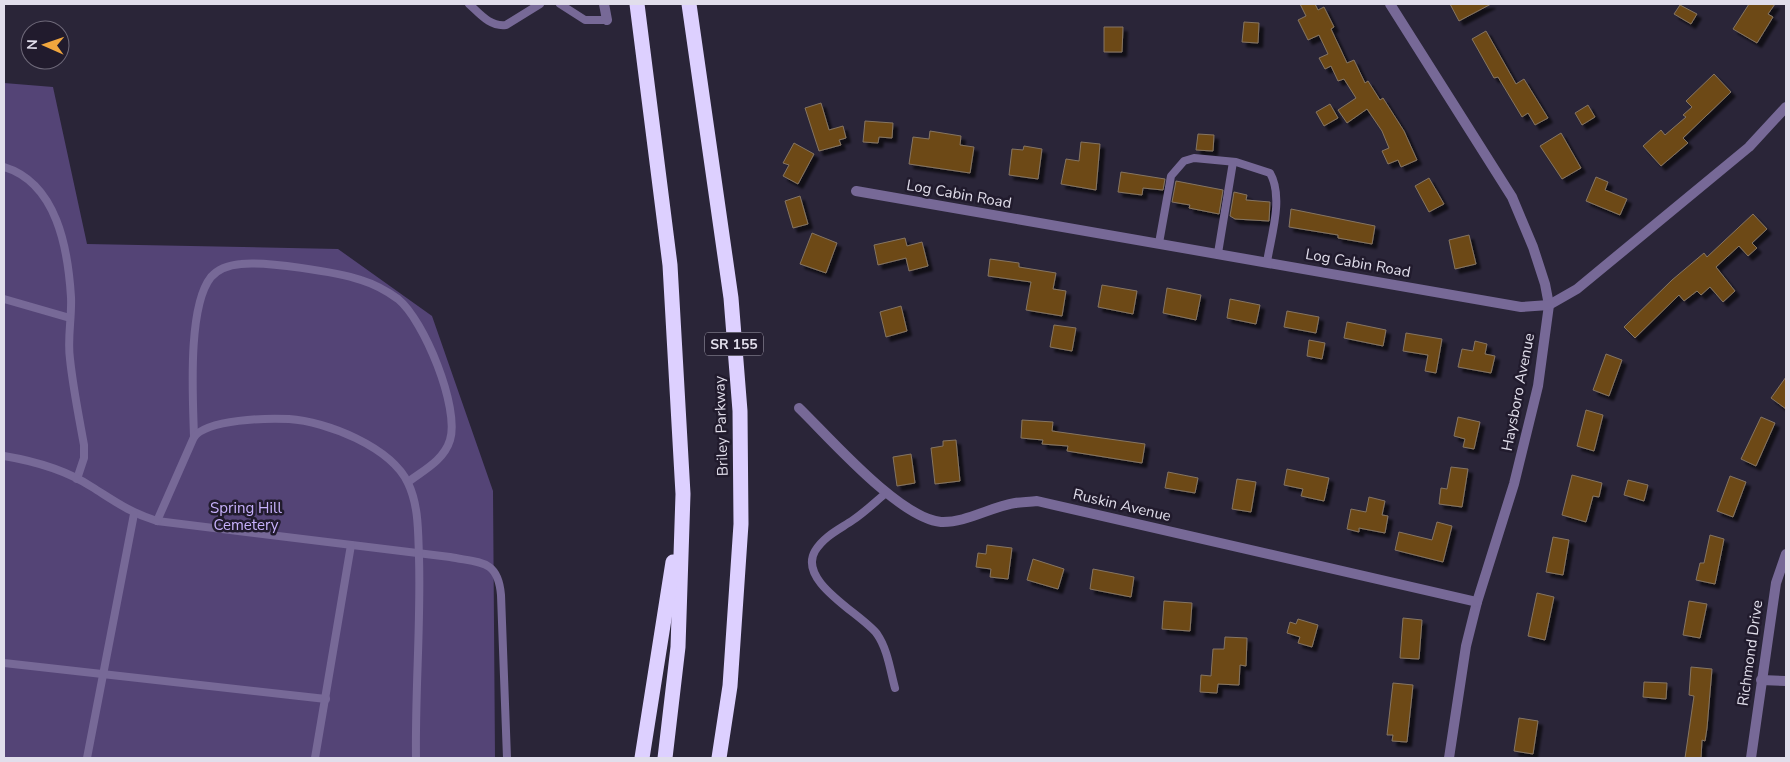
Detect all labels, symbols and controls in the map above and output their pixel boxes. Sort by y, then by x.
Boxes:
north arrow [20,20,70,70]
text: N [23,39,42,50]
street label: Log Cabin Road [905,175,1013,213]
street label: Log Cabin Road [1304,244,1412,282]
street label: Haysboro Avenue [1497,331,1539,453]
road number: SR 155 [705,332,763,356]
street label: Briley Parkway [709,375,733,477]
street label: Ruskin Avenue [1071,484,1173,526]
park label: Spring Hill Cemetery [210,498,282,535]
street label: Richmond Drive [1733,599,1767,707]

